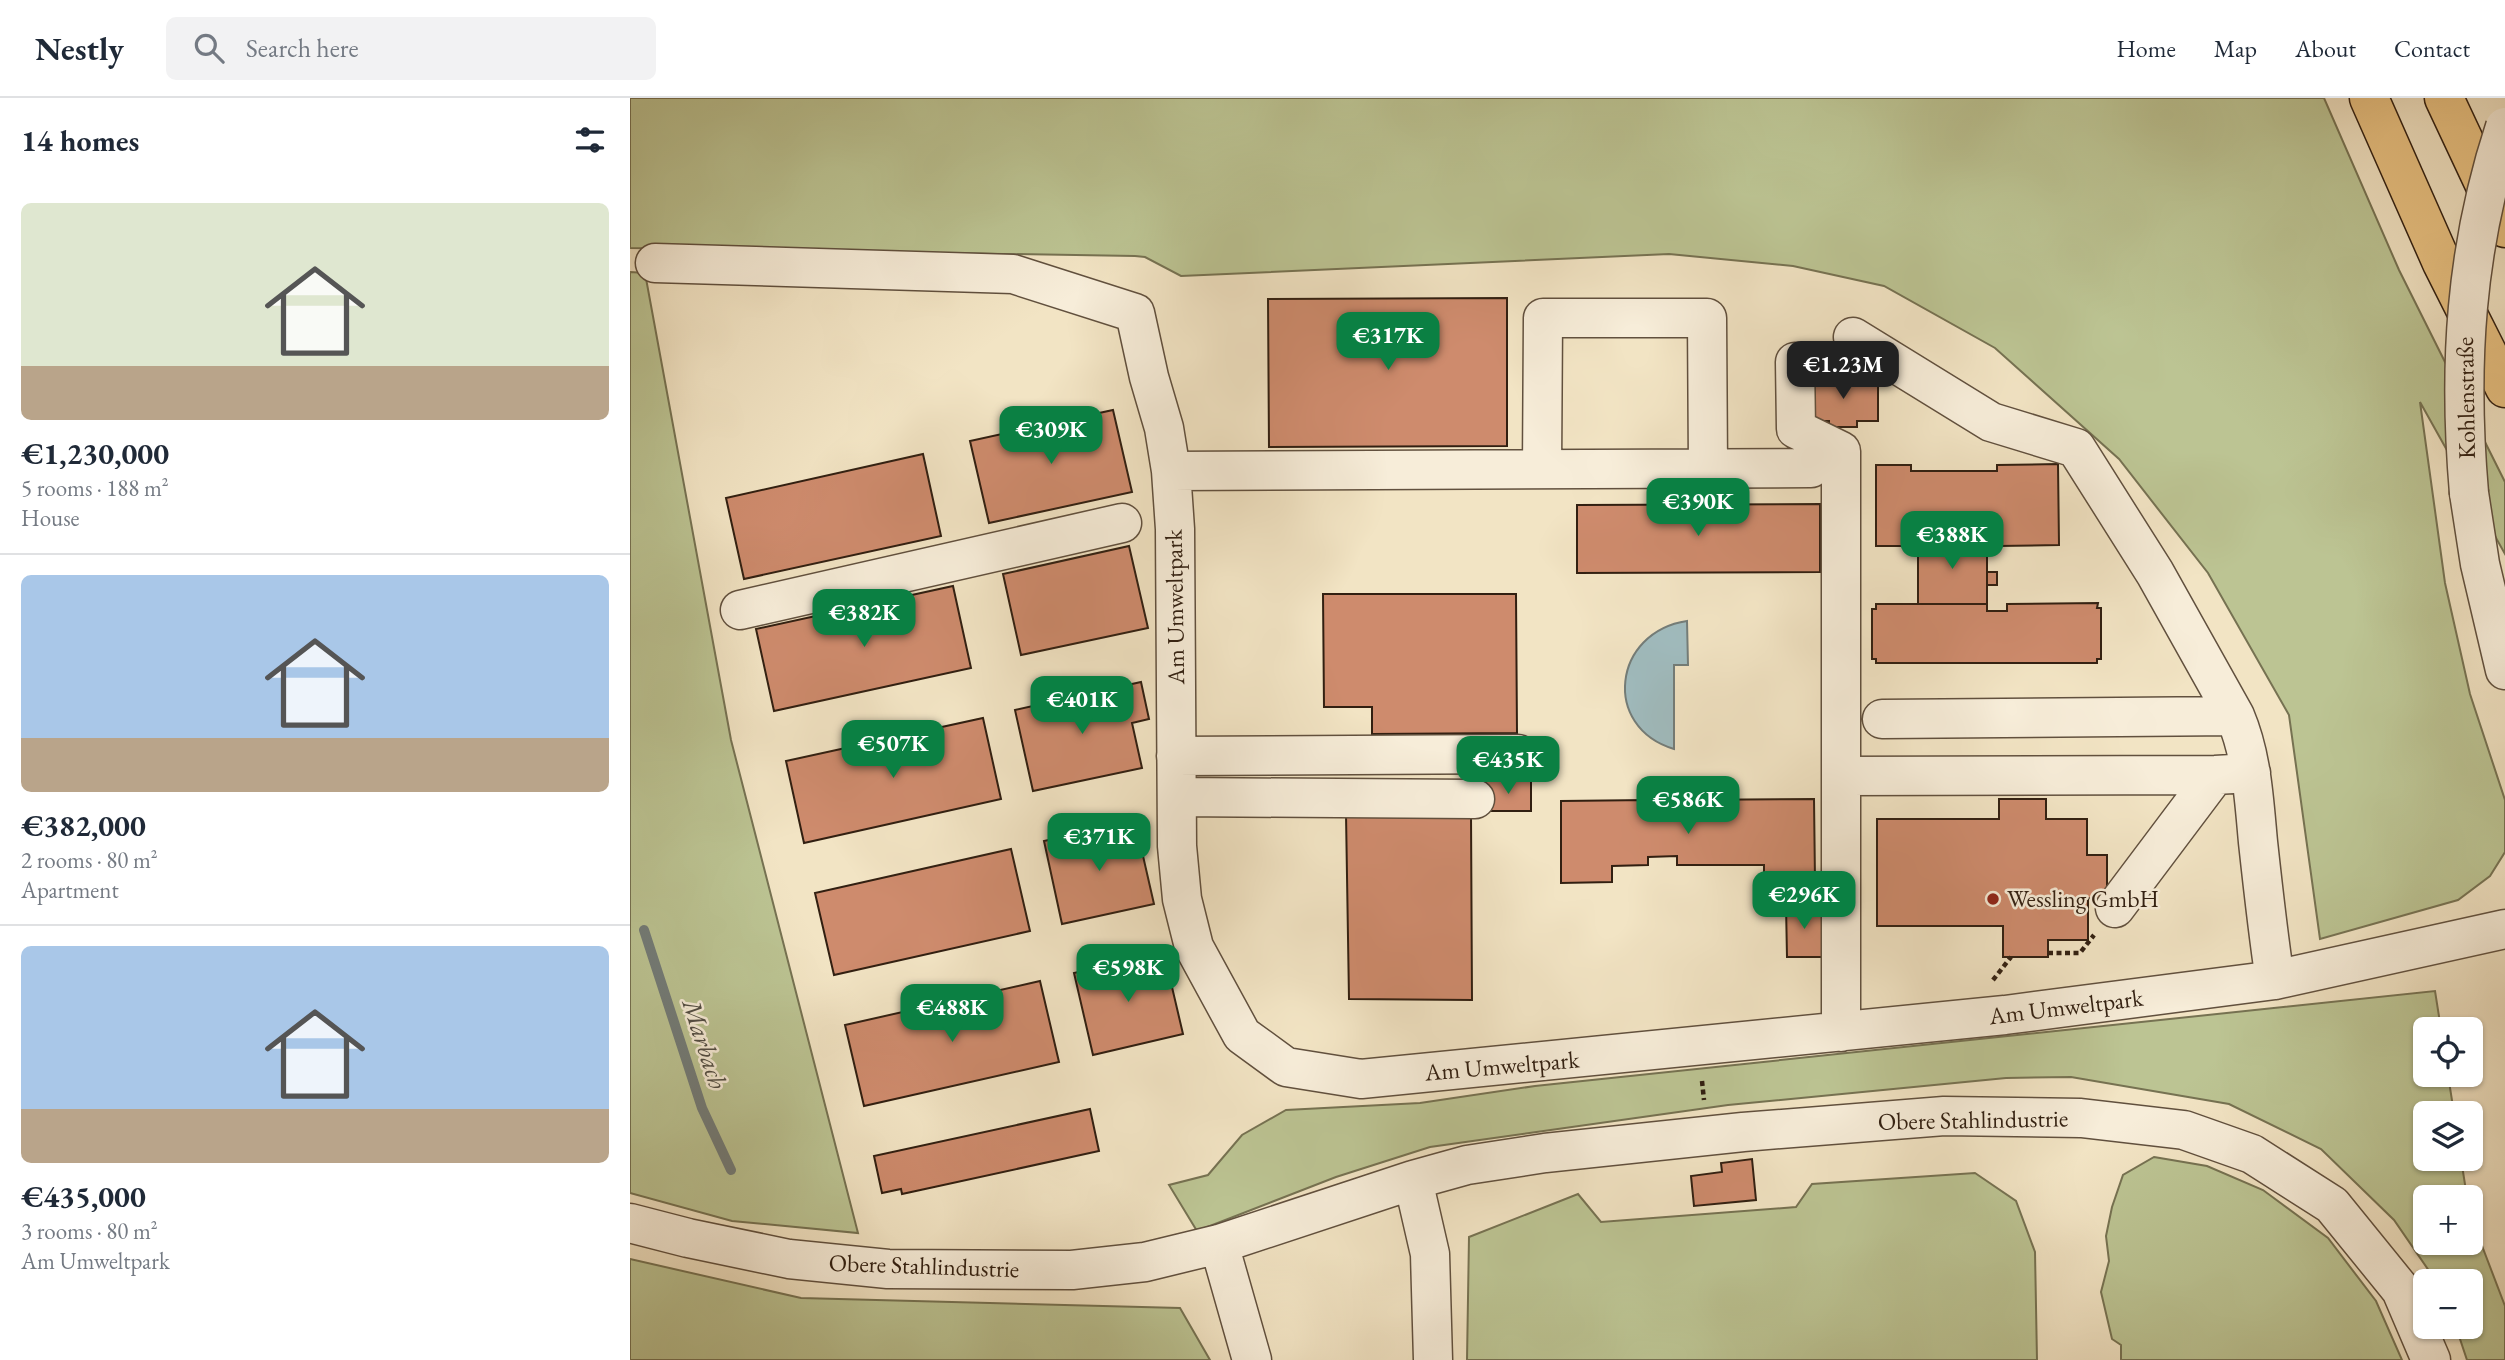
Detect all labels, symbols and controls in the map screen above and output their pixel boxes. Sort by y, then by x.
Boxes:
search box [166,17,656,80]
text: Nestly [35,27,124,70]
icon: search [190,29,228,67]
text: Search here [246,31,359,65]
text: Home [2116,33,2176,64]
text: Map [2214,33,2257,64]
text: About [2295,33,2356,64]
text: Contact [2394,33,2470,64]
text: 14 homes [21,121,139,160]
icon: filters [571,121,609,159]
icon: home [252,248,378,374]
pin: €317K [1339,313,1437,372]
text: €317K [1352,320,1424,350]
street label: Kohlenstraße [2449,337,2482,459]
pin: €1.23M [1786,342,1900,401]
text: €1.23M [1803,349,1883,379]
pin: €309K [1002,406,1100,466]
text: €309K [1015,414,1087,444]
text: €1,230,000 [21,434,169,473]
text: 5 rooms · 188 m² [21,473,169,503]
pin: €390K [1649,478,1747,538]
text: €390K [1662,486,1734,516]
text: House [21,503,80,533]
pin: €388K [1903,512,2001,571]
text: €388K [1916,519,1988,549]
street label: Am Umweltpark [1158,528,1191,686]
pin: €382K [815,589,913,649]
text: €382K [828,597,900,627]
icon: home [252,620,378,746]
pin: €401K [1033,676,1131,736]
text: €401K [1046,684,1118,714]
pin: €507K [844,720,942,780]
text: €507K [857,728,929,758]
pin: €435K [1459,736,1557,796]
text: €435K [1472,744,1544,774]
pin: €586K [1639,776,1737,836]
text: €586K [1652,784,1724,814]
text: €382,000 [21,806,146,845]
pin: €371K [1050,814,1148,873]
text: €371K [1063,821,1135,851]
text: 2 rooms · 80 m² [21,845,158,875]
pin: €296K [1755,872,1853,931]
text: Apartment [21,875,119,905]
text: €296K [1768,879,1840,909]
place label: Wessling GmbH [2007,883,2159,914]
marker: Wessling GmbH [1985,891,2001,907]
pin: €598K [1079,944,1177,1004]
text: €598K [1092,952,1164,982]
street label: Am Umweltpark [1986,982,2146,1031]
pin: €488K [903,984,1001,1044]
icon: home [252,991,378,1117]
text: €488K [916,992,988,1022]
water label: Marbach [674,993,736,1094]
map controls [2413,1017,2483,1339]
button: locate [2413,1017,2483,1087]
street label: Am Umweltpark [1422,1043,1581,1088]
button: layers [2413,1101,2483,1171]
street label: Obere Stahlindustrie [1877,1102,2068,1137]
text: €435,000 [21,1177,146,1216]
button: + [2413,1185,2483,1255]
text: 3 rooms · 80 m² [21,1216,158,1246]
text: Am Umweltpark [21,1246,170,1276]
street label: Obere Stahlindustrie [828,1247,1020,1284]
button: − [2413,1269,2483,1339]

